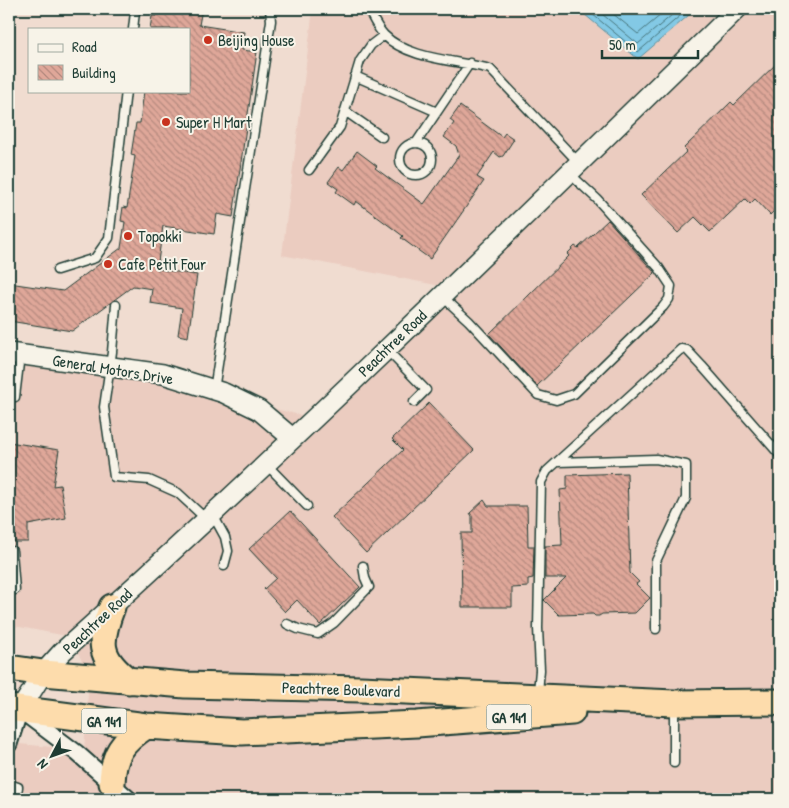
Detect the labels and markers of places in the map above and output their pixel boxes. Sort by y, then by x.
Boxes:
place label: Beijing House [218,29,295,51]
marker: Beijing House [202,34,214,46]
place label: Super H Mart [176,111,252,133]
marker: Super H Mart [160,116,172,128]
place label: Topokki [138,225,182,247]
marker: Topokki [122,230,134,242]
place label: Cafe Petit Four [118,253,206,275]
marker: Cafe Petit Four [102,258,114,270]

